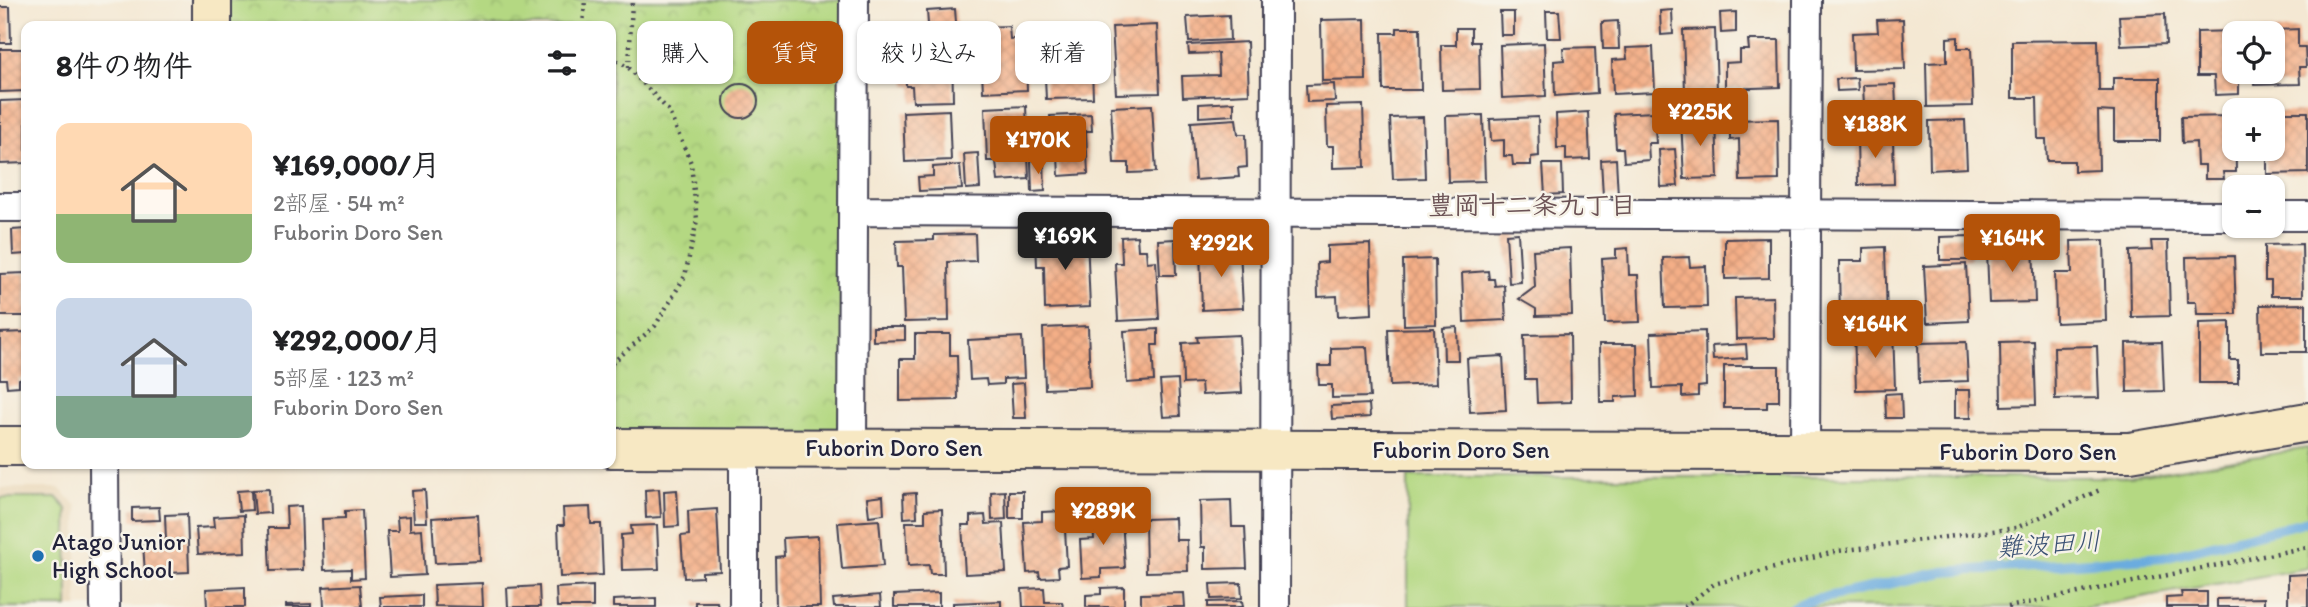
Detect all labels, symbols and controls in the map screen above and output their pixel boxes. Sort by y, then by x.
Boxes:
chip: 購入 [637,21,733,84]
chip: 賃貸 [747,21,843,84]
chip: 絞り込み [857,21,1001,84]
chip: 新着 [1015,21,1111,84]
map controls [2222,21,2285,238]
button: locate [2222,21,2285,84]
icon: filters [543,44,581,82]
text: 8件の物件 [56,47,192,84]
pin: ¥225K [1651,88,1749,148]
text: ¥225K [1668,97,1732,125]
button: + [2222,98,2285,161]
pin: ¥188K [1826,100,1924,160]
text: ¥188K [1843,109,1907,137]
pin: ¥170K [989,116,1087,176]
text: ¥170K [1006,125,1070,153]
text: ¥169,000/月 [273,146,440,183]
icon: home [112,151,196,235]
button: − [2222,175,2285,238]
text: 2部屋 · 54 m² [273,189,405,217]
district label: 豊岡十二条九丁目 [1428,189,1636,221]
pin: ¥169K [1016,212,1114,272]
pin: ¥164K [1963,215,2061,274]
text: Fuborin Doro Sen [273,218,443,246]
pin: ¥292K [1172,219,1270,279]
text: ¥169K [1034,221,1096,249]
text: ¥164K [1980,223,2044,251]
text: ¥292K [1189,228,1253,256]
pin: ¥164K [1826,300,1924,360]
text: ¥164K [1843,309,1907,337]
text: ¥292,000/月 [273,321,442,358]
icon: home [112,326,196,410]
text: 5部屋 · 123 m² [273,364,414,392]
text: Fuborin Doro Sen [273,393,443,421]
street label: Fuborin Doro Sen [805,433,983,462]
street label: Fuborin Doro Sen [1372,435,1550,464]
street label: Fuborin Doro Sen [1939,437,2117,466]
pin: ¥289K [1054,488,1152,547]
text: ¥289K [1071,496,1135,524]
water label: 難波田川 [1996,524,2102,564]
place label: Atago Junior High School [52,527,186,584]
marker: Atago Junior High School [30,548,46,564]

